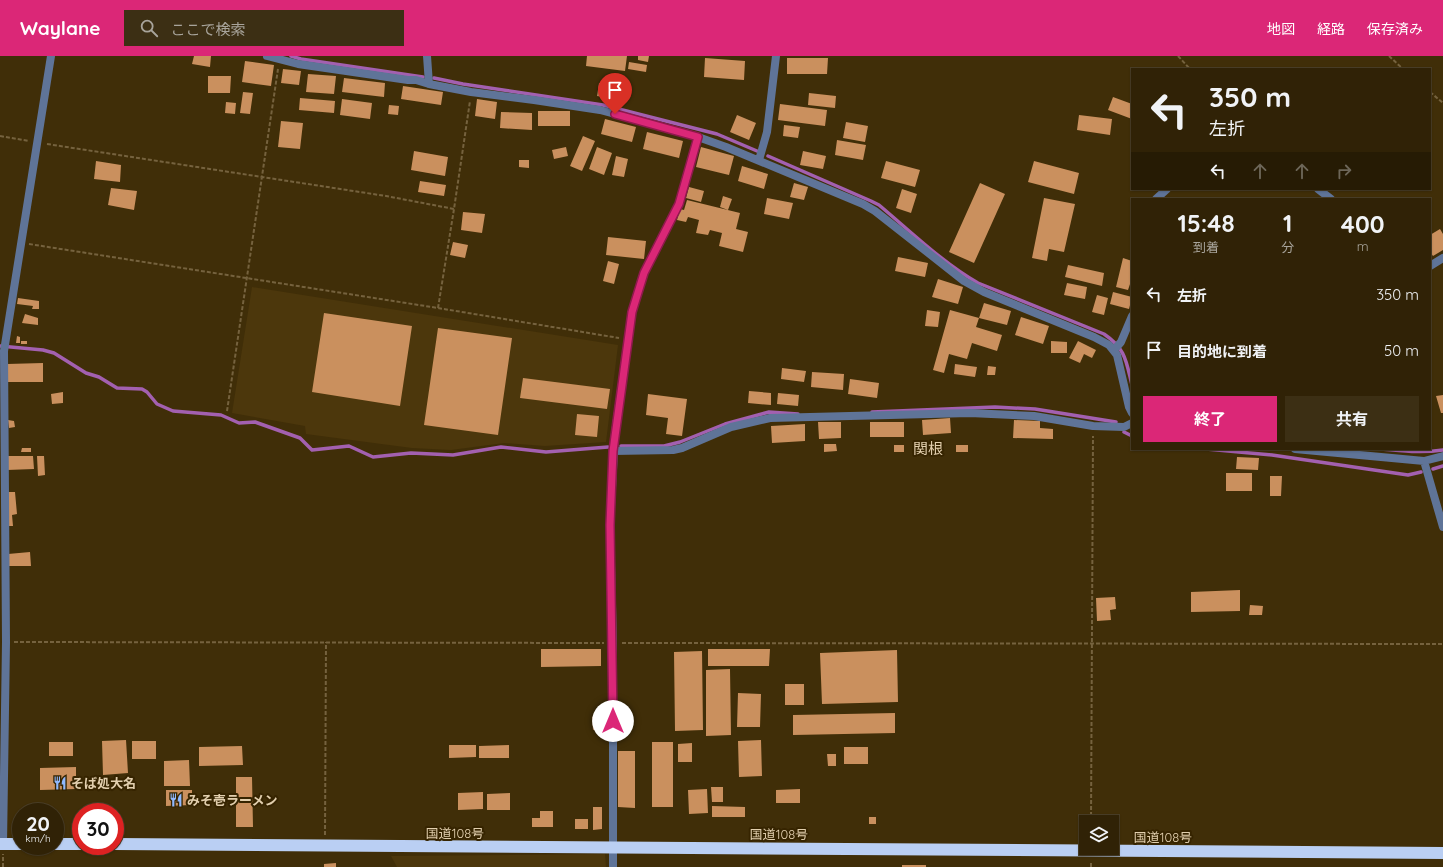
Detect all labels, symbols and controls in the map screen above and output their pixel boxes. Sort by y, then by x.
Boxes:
search box [124,10,404,46]
text: Waylane [20,16,100,40]
icon: search [138,17,160,39]
text: ここで検索 [170,20,245,39]
text: 地図 [1267,20,1295,38]
text: 経路 [1317,20,1345,38]
text: 保存済み [1367,20,1423,38]
pin [598,73,632,114]
icon: arrive [604,79,626,101]
text: 350 m [1209,79,1291,114]
icon: left [1143,84,1195,136]
text: 左折 [1209,117,1245,140]
icon: left [1207,160,1229,182]
icon: ahead [1249,160,1271,182]
icon: ahead [1291,160,1313,182]
icon: right [1333,160,1355,182]
text: 15:48 [1178,208,1235,238]
text: 1 [1283,208,1292,238]
text: 400 [1341,209,1384,239]
text: m [1357,238,1369,254]
text: 到着 [1193,239,1219,255]
text: 分 [1281,239,1294,255]
icon: left [1143,283,1165,305]
text: 350 m [1376,285,1419,304]
text: 左折 [1177,286,1207,305]
icon: arrive [1143,339,1165,361]
text: 50 m [1384,341,1419,360]
text: 目的地に到着 [1177,342,1267,361]
button: 終了 [1143,396,1277,442]
button: 共有 [1285,396,1419,442]
district label: 関根 [913,439,943,458]
position arrow [592,700,634,742]
restaurant icon: そば処大名 [52,775,68,791]
place label: そば処大名 [71,775,136,791]
restaurant icon: みそ壱ラーメン [168,792,184,808]
place label: みそ壱ラーメン [187,792,277,808]
speed limit sign: 30 [72,803,124,855]
text: 20 [26,811,50,836]
map controls [1079,815,1119,855]
button: layers [1079,815,1119,855]
street label: 国道108号 [426,825,484,841]
street label: 国道108号 [750,826,808,842]
street label: 国道108号 [1134,829,1192,845]
text: km/h [25,832,51,845]

